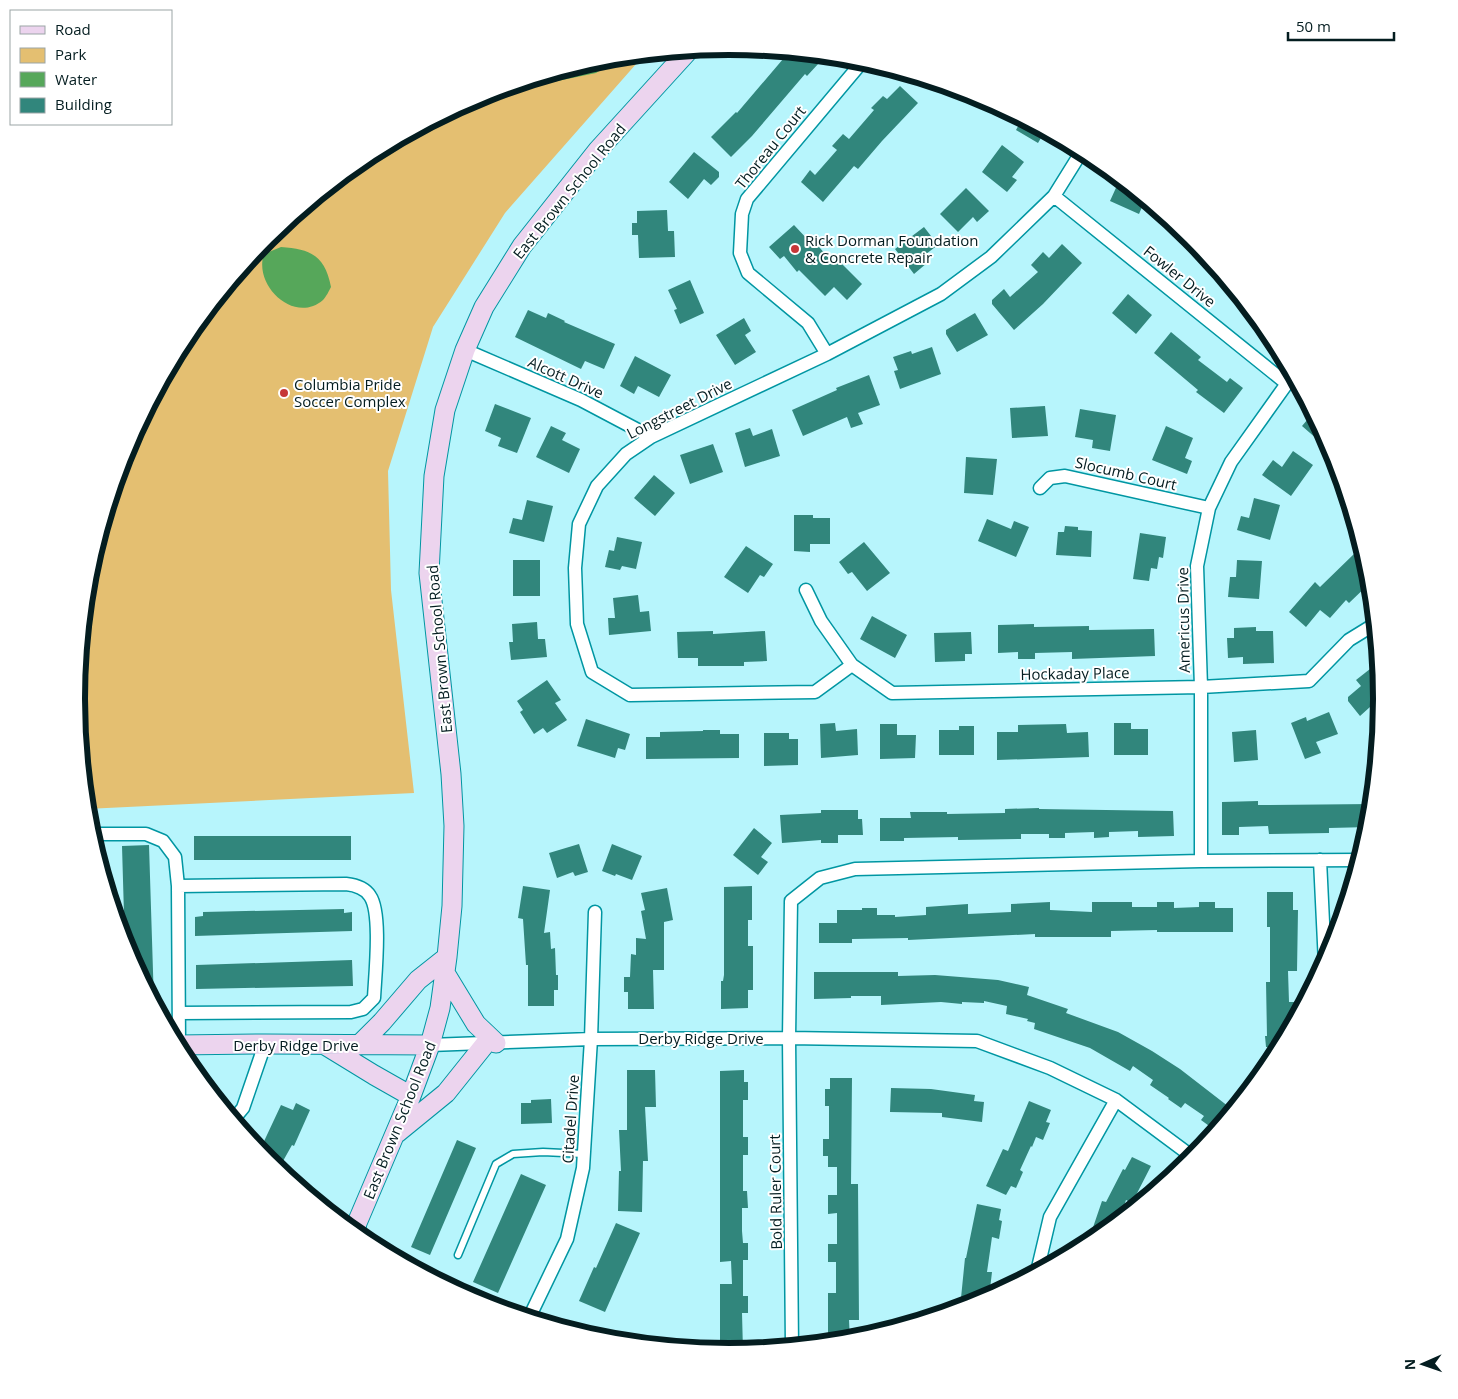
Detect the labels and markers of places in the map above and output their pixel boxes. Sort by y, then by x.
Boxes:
place label: Rick Dorman Foundation & Concrete Repair [805,230,978,267]
marker: Rick Dorman Foundation & Concrete Repair [789,243,801,255]
place label: Columbia Pride Soccer Complex [294,374,406,411]
marker: Columbia Pride Soccer Complex [278,387,290,399]

